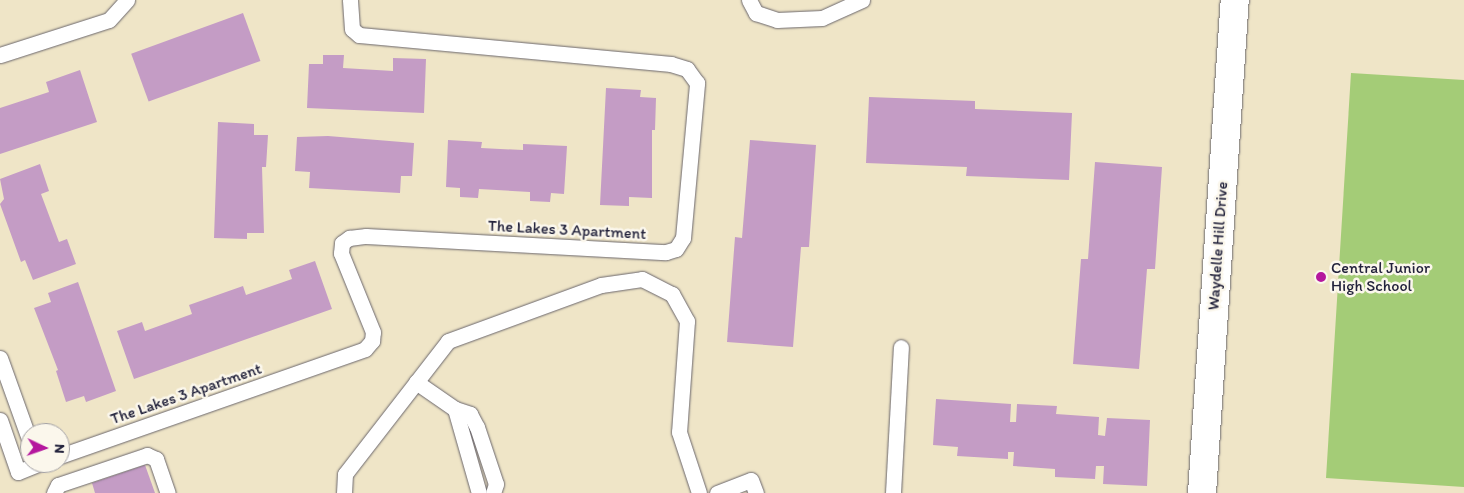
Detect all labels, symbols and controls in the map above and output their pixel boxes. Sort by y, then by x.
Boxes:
street label: Waydelle Hill Drive [1204,181,1232,311]
street label: The Lakes 3 Apartment [487,216,647,244]
place label: Central Junior High School [1331,258,1430,296]
marker: Central Junior High School [1315,271,1327,283]
street label: The Lakes 3 Apartment [108,359,264,429]
north arrow [20,423,70,473]
text: N [51,444,68,454]

